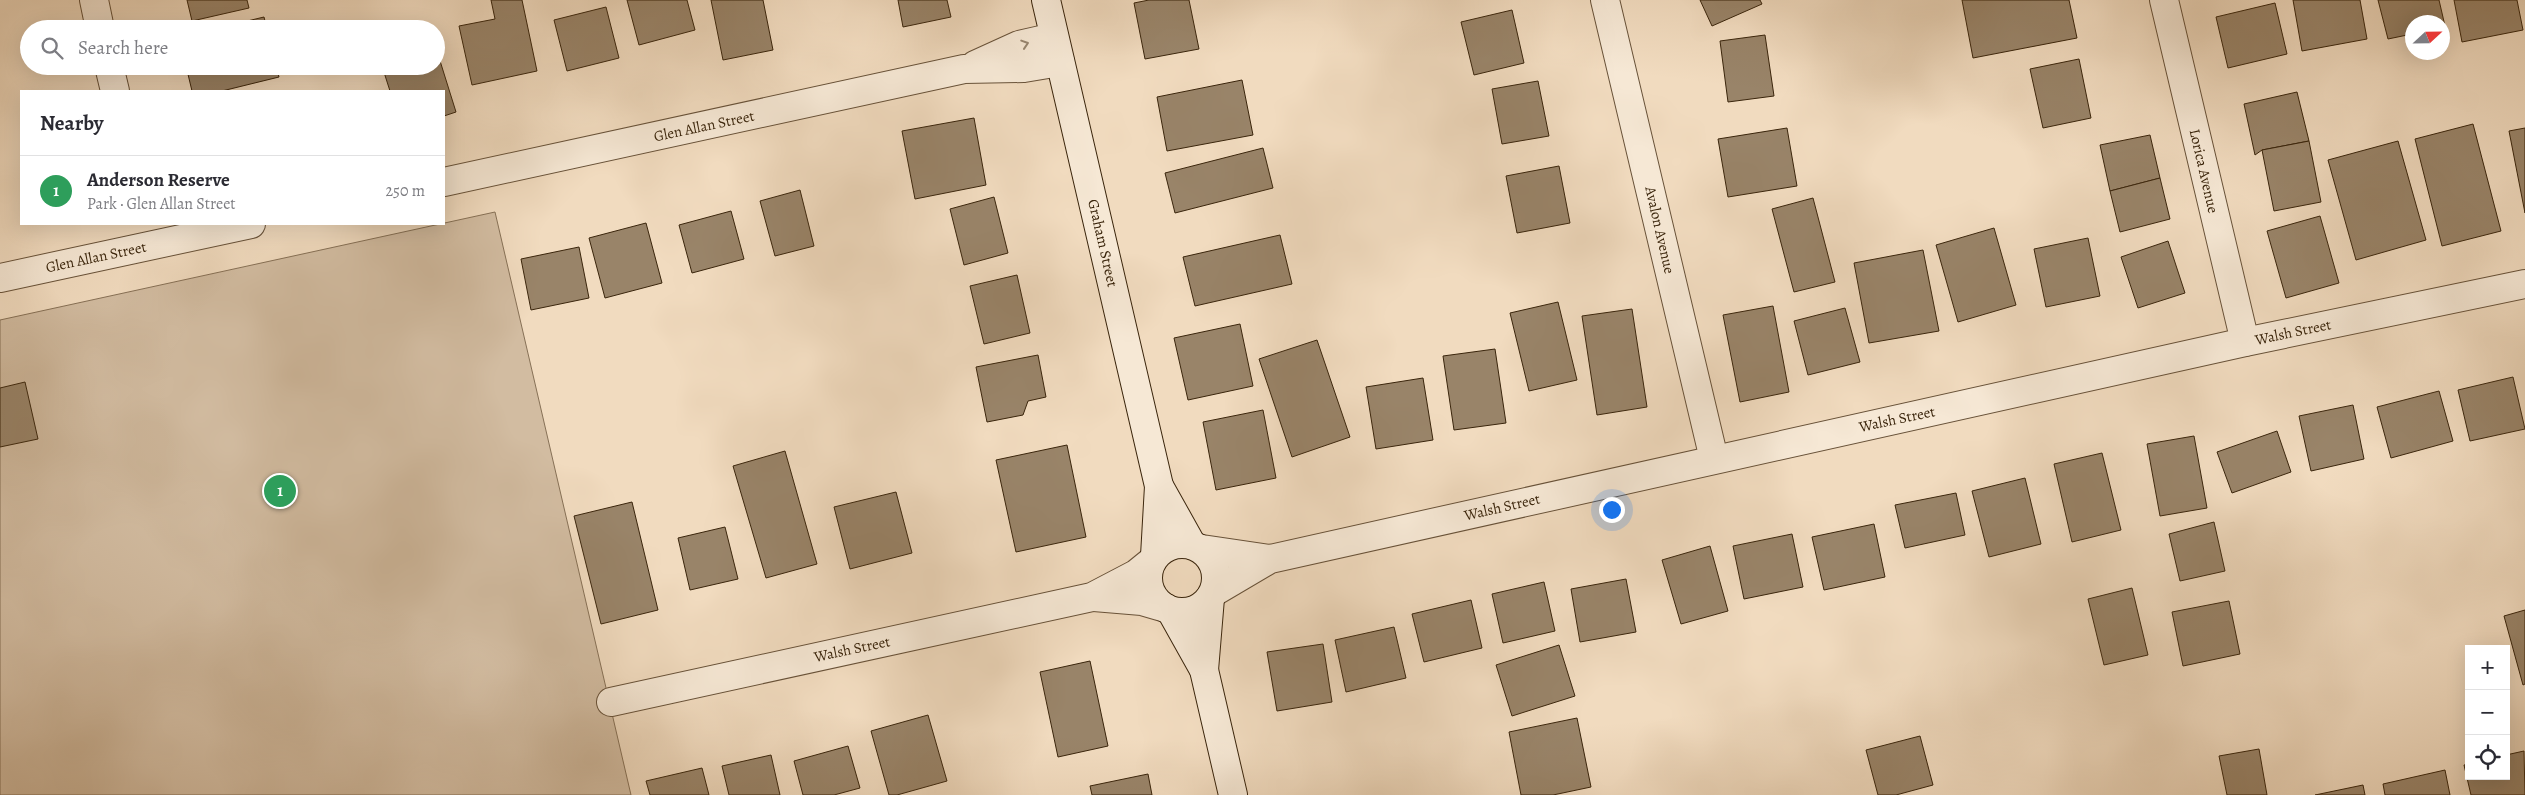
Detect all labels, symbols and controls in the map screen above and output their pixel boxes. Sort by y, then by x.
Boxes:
north arrow [2405,15,2450,60]
search box [20,20,445,75]
icon: search [38,34,66,62]
text: Search here [78,35,168,61]
one-way arrow [1020,39,1028,49]
street label: Glen Allan Street [652,106,756,146]
text: Nearby [40,109,103,137]
street label: Lorica Avenue [2185,127,2223,215]
text: Anderson Reserve [87,167,230,193]
text: 1 [53,180,59,202]
text: 250 m [386,180,425,202]
street label: Avalon Avenue [1640,183,1680,276]
text: Park · Glen Allan Street [87,193,236,215]
street label: Graham Street [1083,197,1123,289]
street label: Glen Allan Street [44,237,148,277]
street label: Walsh Street [2252,314,2333,350]
street label: Walsh Street [1856,401,1937,437]
pin: 1 [264,472,296,510]
street label: Walsh Street [1461,489,1542,526]
your location [1599,497,1625,523]
street label: Walsh Street [811,631,892,667]
map controls [2465,645,2510,780]
button: + [2465,645,2510,690]
button: − [2465,690,2510,735]
button: locate [2465,735,2510,780]

